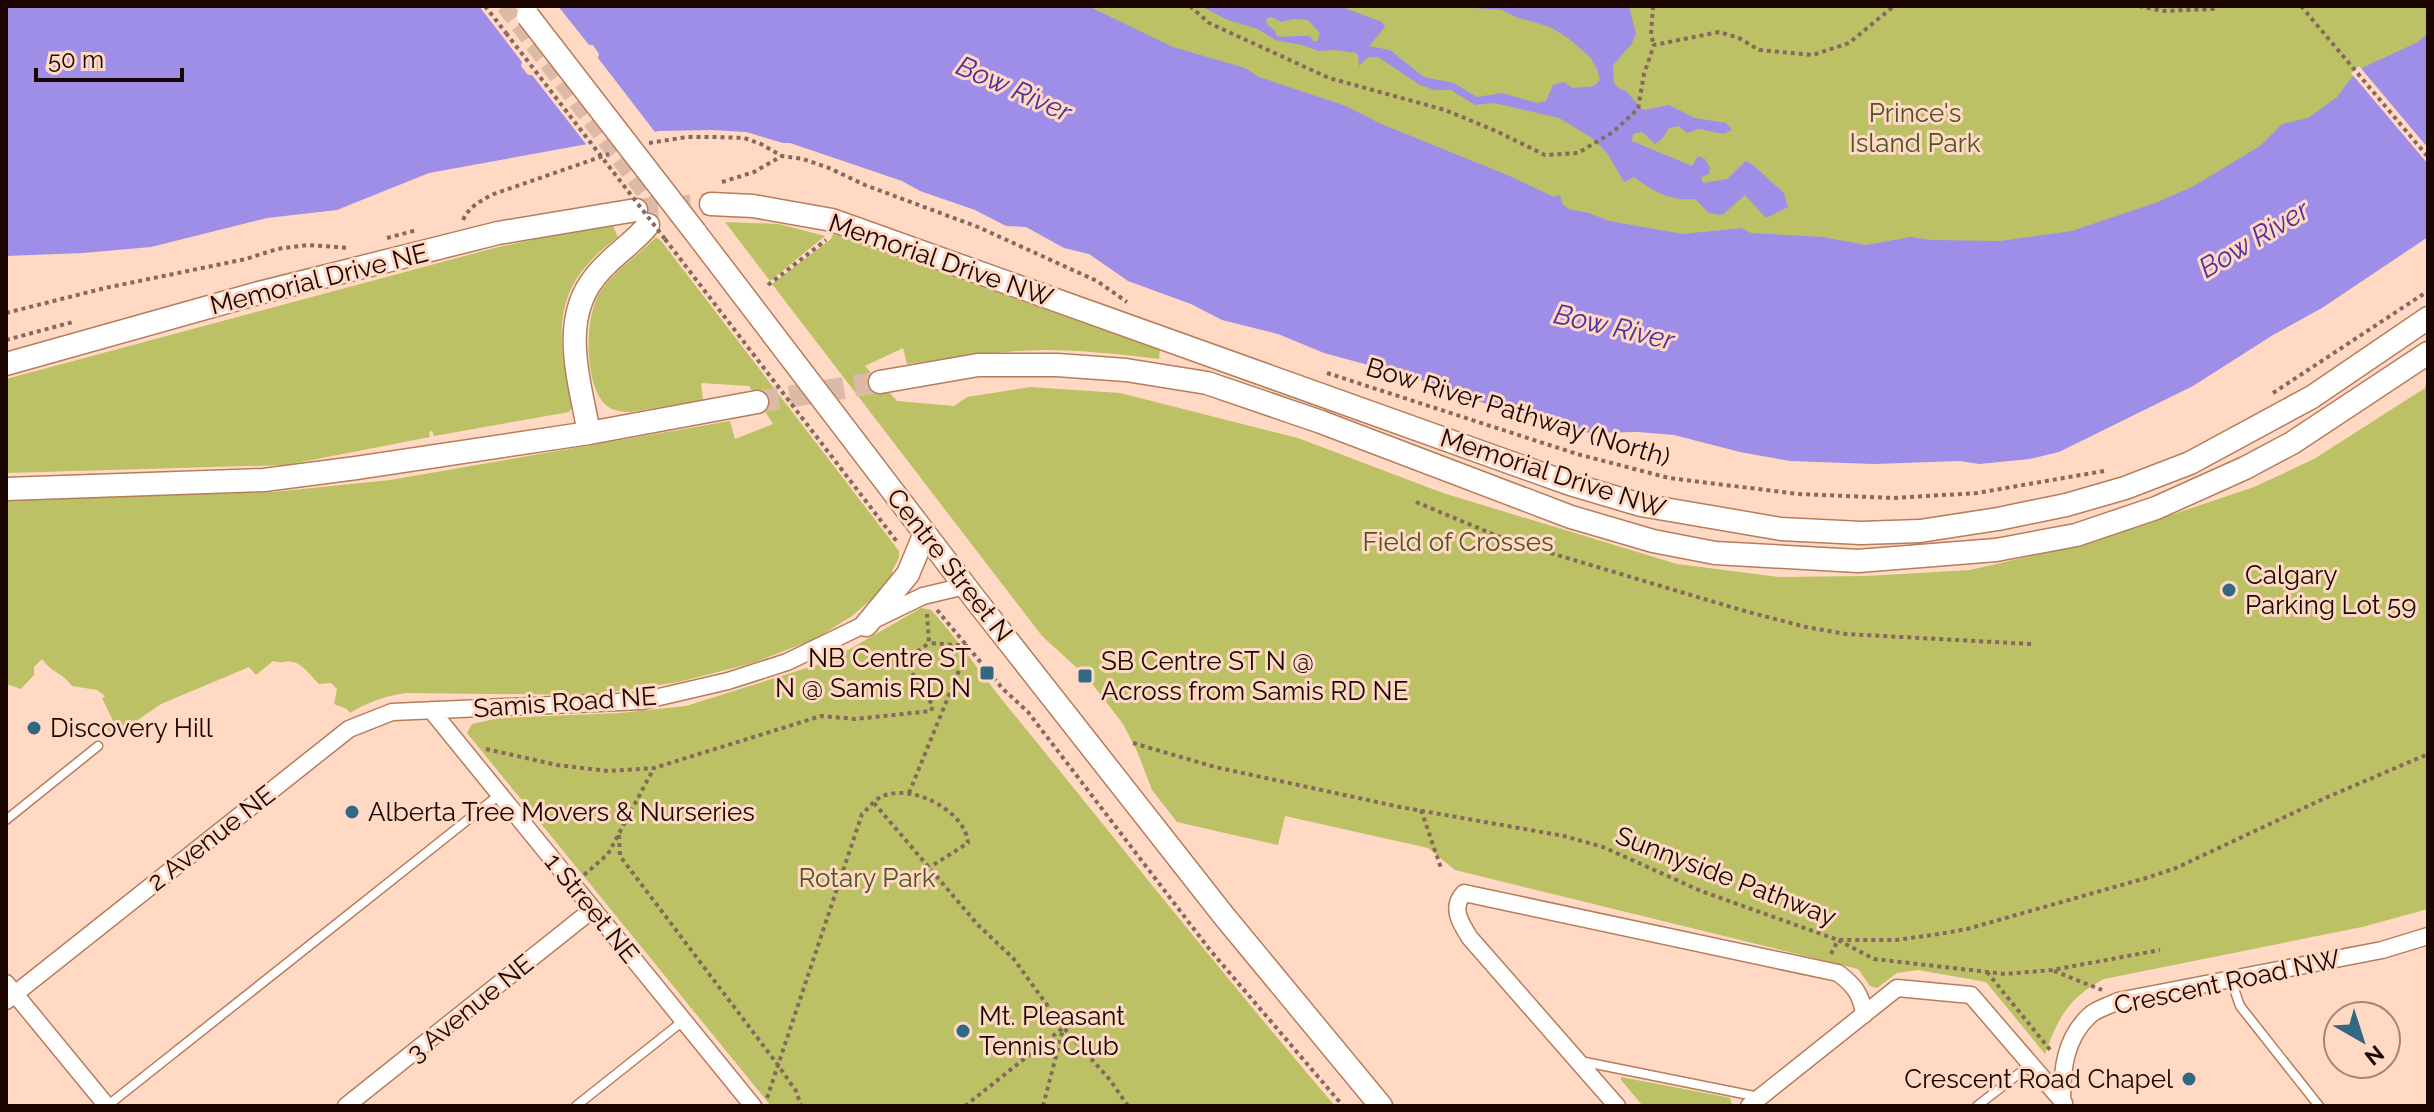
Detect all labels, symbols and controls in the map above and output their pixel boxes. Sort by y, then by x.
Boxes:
scale bar [36,32,182,82]
text: 50 m [48,45,104,74]
water label: Bow River [951,49,1078,130]
park label: Prince's Island Park [1849,98,1981,158]
water label: Bow River [2193,193,2316,285]
street label: Memorial Drive NW [825,208,1057,312]
street label: Memorial Drive NE [207,237,431,321]
water label: Bow River [1551,297,1679,357]
street label: Bow River Pathway (North) [1362,351,1674,473]
street label: Memorial Drive NW [1437,422,1669,524]
street label: Centre Street N [881,482,1019,648]
park label: Field of Crosses [1363,527,1553,557]
place label: Calgary Parking Lot 59 [2245,560,2417,620]
marker: Calgary Parking Lot 59 [2220,581,2238,599]
place label: NB Centre ST N @ Samis RD N [775,643,971,703]
place label: SB Centre ST N @ Across from Samis RD NE [1101,646,1408,706]
marker: NB Centre ST N @ Samis RD N [978,664,996,682]
marker: SB Centre ST N @ Across from Samis RD NE [1076,667,1094,685]
street label: Samis Road NE [472,681,658,723]
place label: Discovery Hill [50,713,214,743]
marker: Discovery Hill [25,719,43,737]
street label: 2 Avenue NE [141,779,281,897]
place label: Alberta Tree Movers & Nurseries [368,797,755,827]
marker: Alberta Tree Movers & Nurseries [343,803,361,821]
street label: Sunnyside Pathway [1612,820,1840,932]
street label: 1 Street NE [539,847,645,969]
park label: Rotary Park [799,863,936,893]
street label: Crescent Road NW [2111,943,2343,1021]
street label: 3 Avenue NE [401,948,539,1068]
north arrow [2322,1000,2402,1080]
place label: Mt. Pleasant Tennis Club [979,1001,1125,1061]
marker: Mt. Pleasant Tennis Club [954,1022,972,1040]
text: N [2360,1040,2389,1071]
place label: Crescent Road Chapel [1904,1064,2174,1094]
marker: Crescent Road Chapel [2180,1070,2198,1088]

